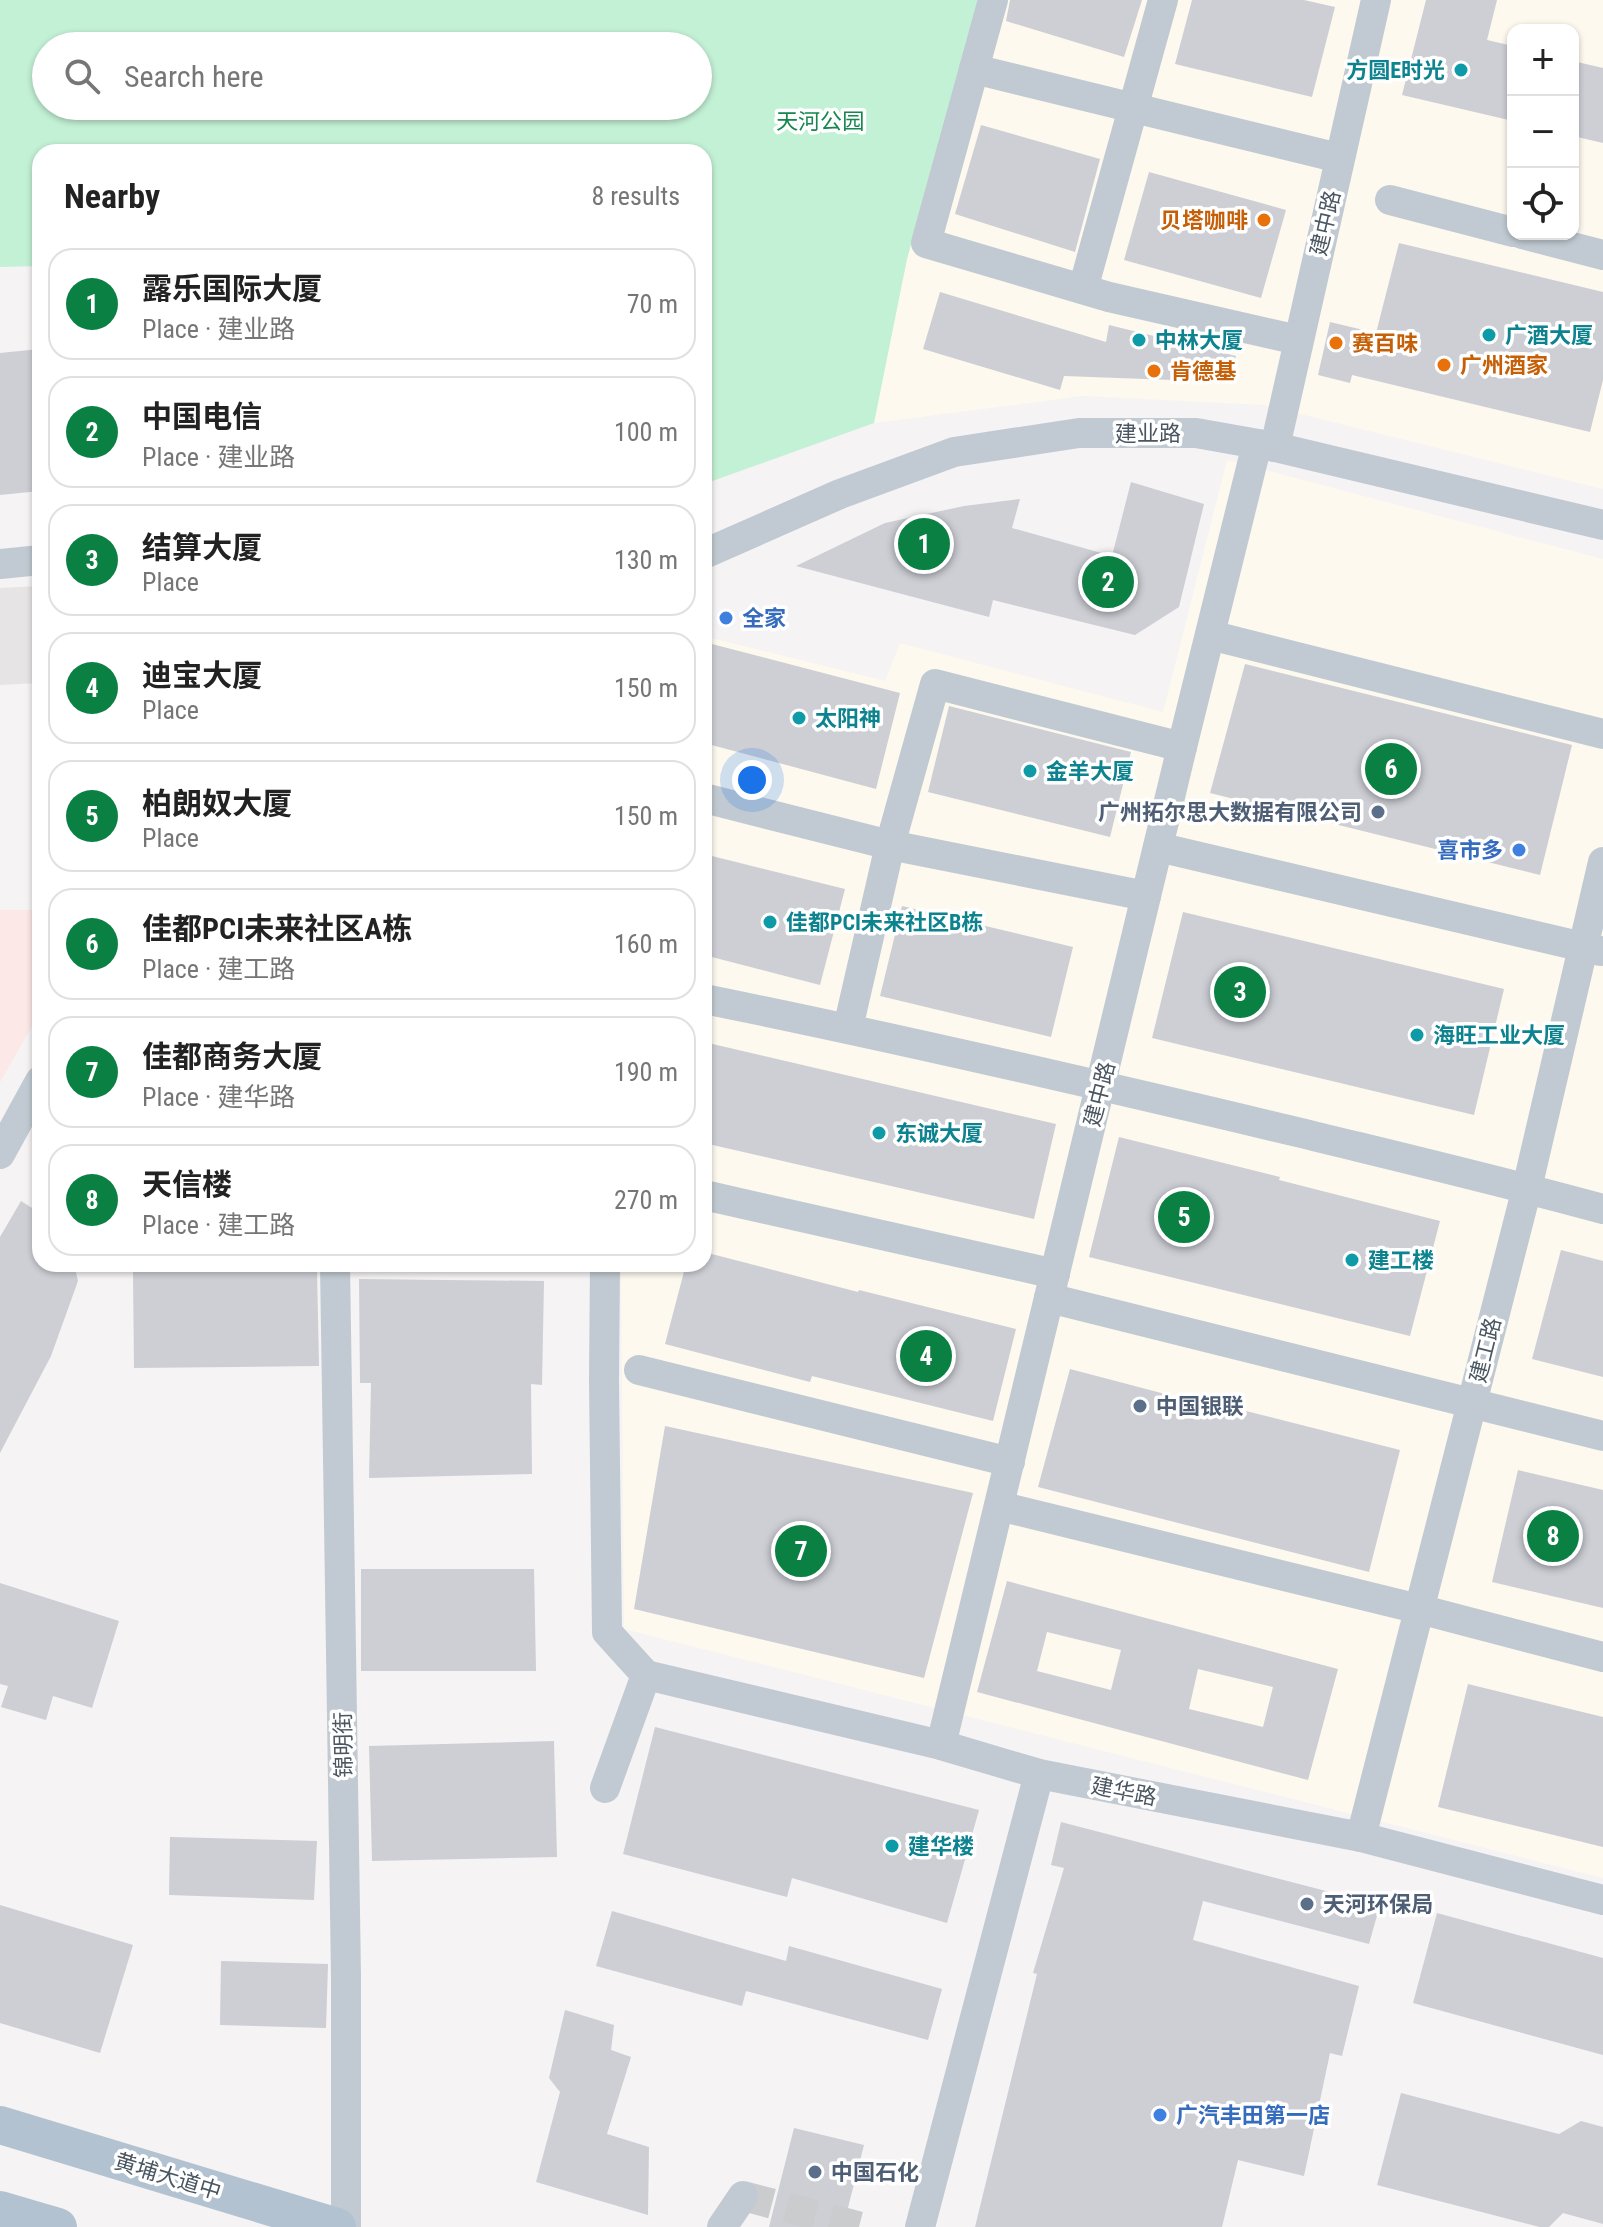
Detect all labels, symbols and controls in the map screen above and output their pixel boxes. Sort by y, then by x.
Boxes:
map controls [1507,24,1579,240]
button: + [1507,24,1579,96]
search box [32,32,712,120]
icon: search [60,54,104,98]
place label: 方圆E时光 [1346,58,1445,83]
text: Search here [124,59,264,94]
marker: 方圆E时光 [1452,61,1470,79]
button: − [1507,96,1579,168]
park label: 天河公园 [776,109,864,134]
button: locate [1507,168,1579,240]
text: Nearby [64,176,160,216]
text: 8 results [591,181,680,211]
street label: 建中路 [1306,188,1345,258]
place label: 贝塔咖啡 [1160,208,1248,233]
marker: 贝塔咖啡 [1255,211,1273,229]
text: 露乐国际大厦 [142,271,322,306]
text: 1 [85,289,99,319]
text: 70 m [627,289,678,319]
text: Place · 建业路 [142,314,295,344]
place label: 广酒大厦 [1505,323,1593,348]
marker: 广酒大厦 [1480,326,1498,344]
place label: 中林大厦 [1155,328,1243,353]
marker: 中林大厦 [1130,331,1148,349]
place label: 赛百味 [1352,331,1418,356]
marker: 赛百味 [1327,334,1345,352]
place label: 广州酒家 [1460,353,1548,378]
marker: 广州酒家 [1435,356,1453,374]
place label: 肯德基 [1170,359,1236,384]
marker: 肯德基 [1145,362,1163,380]
text: 中国电信 [142,399,262,434]
text: 2 [85,417,99,447]
text: 100 m [614,417,678,447]
street label: 建业路 [1115,421,1181,446]
text: Place · 建业路 [142,442,295,472]
pin: 1 [898,514,950,574]
text: 结算大厦 [142,530,262,565]
text: 3 [85,545,99,575]
text: 130 m [614,545,678,575]
pin: 2 [1082,552,1134,612]
text: Place [142,567,199,597]
place label: 全家 [742,606,786,631]
marker: 全家 [717,609,735,627]
text: 迪宝大厦 [142,658,262,693]
text: 4 [85,673,99,703]
text: 150 m [614,673,678,703]
text: Place [142,695,199,725]
place label: 太阳神 [815,706,881,731]
marker: 太阳神 [790,709,808,727]
pin: 6 [1365,739,1417,799]
place label: 金羊大厦 [1046,759,1134,784]
your location [732,760,772,800]
marker: 金羊大厦 [1021,762,1039,780]
text: 柏朗奴大厦 [142,786,292,821]
place label: 广州拓尔思大数据有限公司 [1098,800,1362,825]
text: 5 [85,801,99,831]
text: 150 m [614,801,678,831]
marker: 广州拓尔思大数据有限公司 [1369,803,1387,821]
text: Place [142,823,199,853]
place label: 喜市多 [1437,838,1503,863]
marker: 喜市多 [1510,841,1528,859]
place label: 佳都PCI未来社区B栋 [786,910,983,935]
text: 佳都PCI未来社区A栋 [142,911,412,946]
marker: 佳都PCI未来社区B栋 [761,913,779,931]
text: 6 [85,929,99,959]
text: 160 m [614,929,678,959]
text: Place · 建工路 [142,954,295,984]
pin: 3 [1214,962,1266,1022]
place label: 海旺工业大厦 [1433,1023,1565,1048]
marker: 海旺工业大厦 [1408,1026,1426,1044]
text: 佳都商务大厦 [142,1039,322,1074]
text: 7 [85,1057,99,1087]
text: 190 m [614,1057,678,1087]
street label: 建中路 [1079,1059,1120,1129]
text: Place · 建华路 [142,1082,295,1112]
place label: 东诚大厦 [895,1121,983,1146]
marker: 东诚大厦 [870,1124,888,1142]
text: 天信楼 [142,1167,232,1202]
text: 8 [85,1185,99,1215]
text: 270 m [614,1185,678,1215]
pin: 5 [1158,1187,1210,1247]
text: Place · 建工路 [142,1210,295,1240]
place label: 建工楼 [1368,1248,1434,1273]
marker: 建工楼 [1343,1251,1361,1269]
street label: 建工路 [1465,1315,1506,1385]
pin: 4 [900,1326,952,1386]
place label: 中国银联 [1156,1394,1244,1419]
marker: 中国银联 [1131,1397,1149,1415]
pin: 8 [1527,1506,1579,1566]
pin: 7 [775,1521,827,1581]
street label: 锦明街 [330,1712,357,1778]
street label: 建华路 [1089,1773,1159,1810]
place label: 建华楼 [908,1834,974,1859]
marker: 建华楼 [883,1837,901,1855]
place label: 天河环保局 [1323,1892,1433,1917]
marker: 天河环保局 [1298,1895,1316,1913]
place label: 广汽丰田第一店 [1176,2103,1330,2128]
marker: 广汽丰田第一店 [1151,2106,1169,2124]
street label: 黄埔大道中 [112,2148,224,2205]
place label: 中国石化 [831,2160,919,2185]
marker: 中国石化 [806,2163,824,2181]

